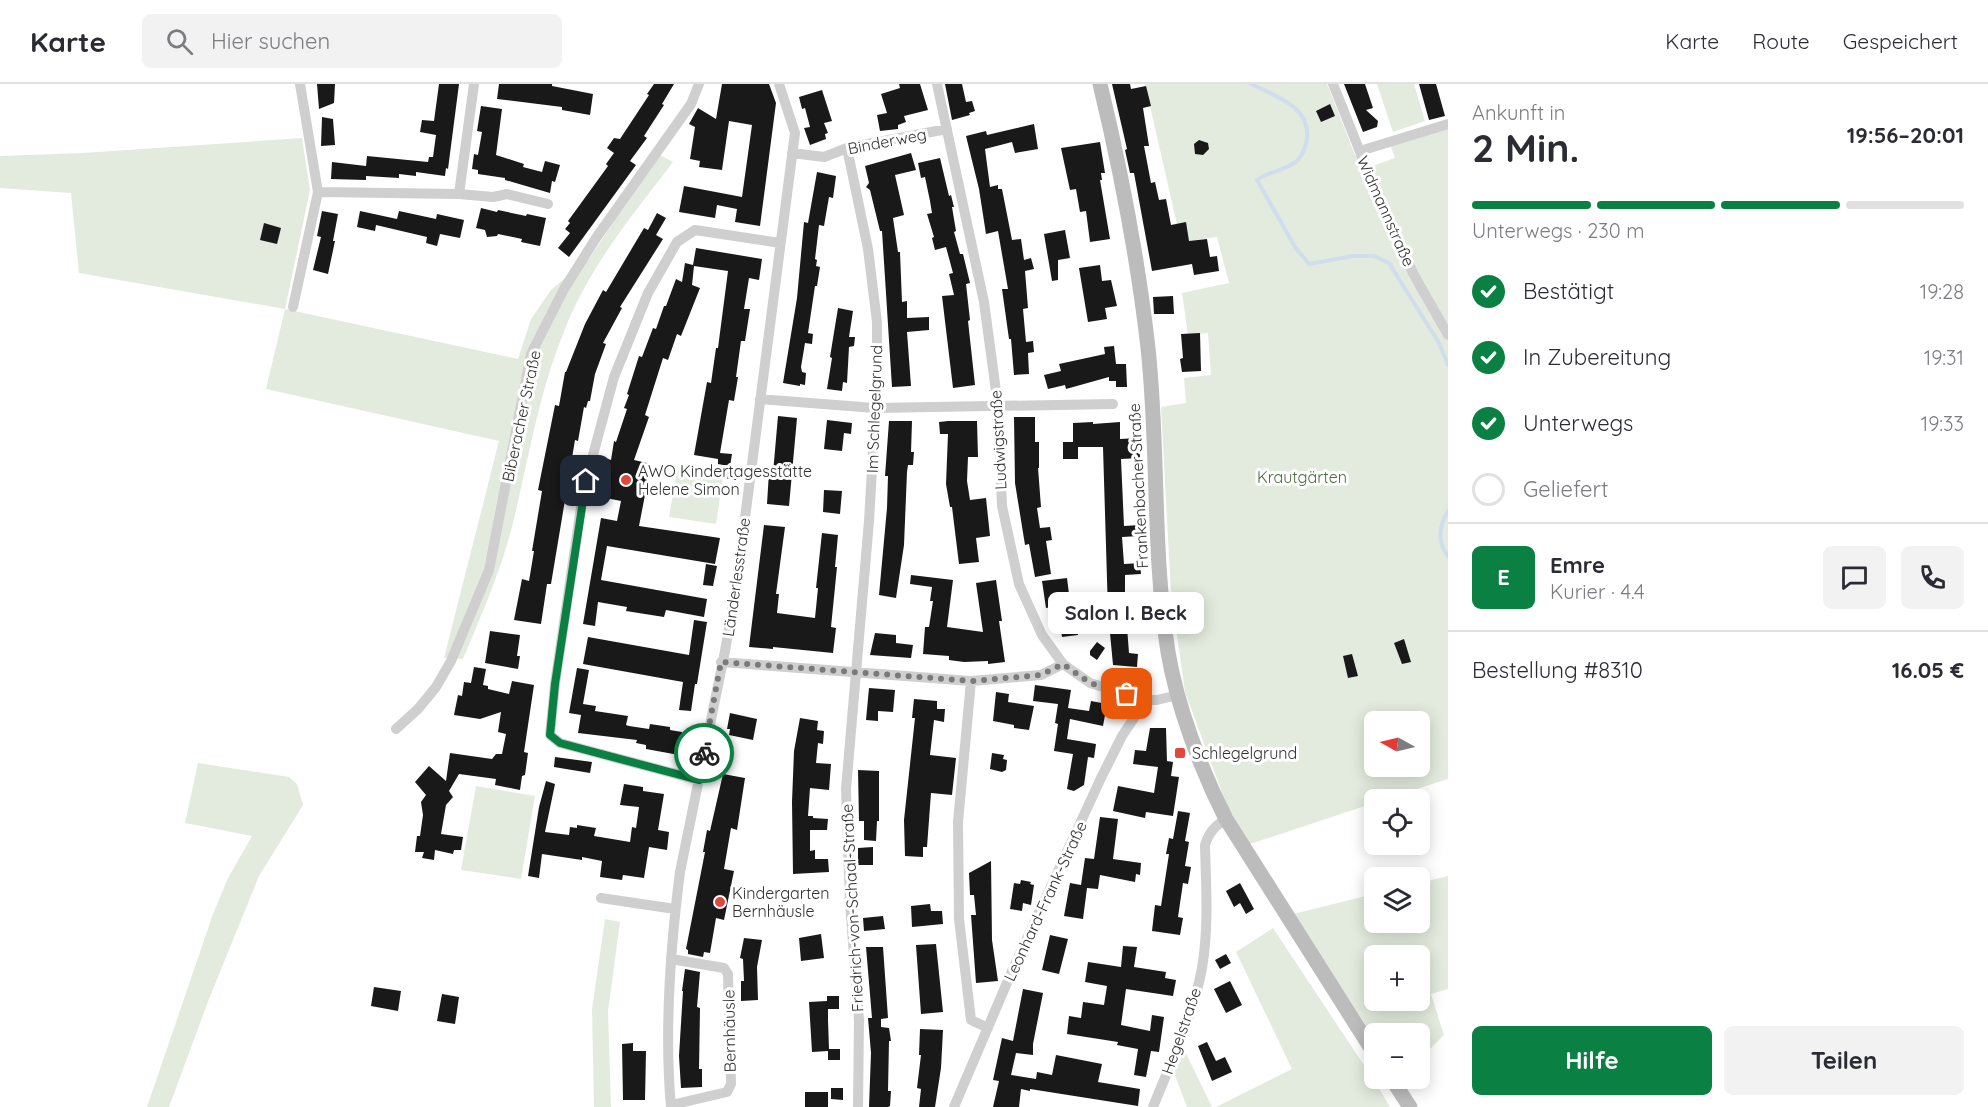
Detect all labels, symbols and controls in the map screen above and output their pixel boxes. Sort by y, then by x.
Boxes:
search box [142,14,562,68]
text: Karte [30,24,106,59]
icon: search [163,25,196,58]
text: Hier suchen [211,27,330,55]
text: Karte [1665,28,1719,54]
text: Route [1752,28,1810,54]
text: Gespeichert [1843,28,1958,54]
text: Ankunft in [1472,100,1565,125]
text: 19:56–20:01 [1847,121,1964,149]
text: 2 Min. [1472,123,1579,172]
street label: Binderweg [846,124,928,158]
street label: Widmannstraße [1353,153,1419,269]
text: Unterwegs · 230 m [1472,218,1644,243]
icon: check [1472,275,1505,308]
text: Bestätigt [1523,277,1614,305]
text: 19:28 [1920,279,1964,304]
icon: check [1472,341,1505,374]
text: In Zubereitung [1523,343,1671,371]
street label: Im Schlegelgrund [862,345,886,473]
text: 19:31 [1924,345,1964,370]
street label: Biberacher Straße [497,348,545,484]
street label: Ludwigstraße [985,390,1011,490]
street label: Frankenbacher Straße [1124,403,1152,569]
icon: check [1472,407,1505,440]
text: Unterwegs [1523,409,1633,437]
text: 19:33 [1921,411,1964,436]
pin [560,455,611,506]
place label: AWO Kindertagesstätte Helene Simon [638,461,812,499]
icon: home [569,464,602,497]
park label: Krautgärten [1257,467,1347,487]
marker: AWO Kindertagesstätte Helene Simon [619,473,633,487]
text: Geliefert [1523,475,1608,503]
street label: Länderlesstraße [718,516,754,638]
button: chat [1823,546,1886,609]
button: phone [1901,546,1964,609]
text: Emre [1550,551,1605,579]
text: E [1497,563,1510,591]
text: Kurier · 4.4 [1550,579,1645,604]
callout: Salon I. Beck [1049,592,1205,634]
text: Salon I. Beck [1065,600,1187,625]
text: Bestellung #8310 [1472,656,1643,684]
text: 16.05 € [1892,656,1964,684]
pin [1101,668,1152,719]
icon: bag [1110,677,1143,710]
north arrow [1364,711,1430,777]
map controls [1364,711,1430,1089]
courier [674,723,734,783]
icon: bike [688,737,721,770]
place label: Schlegelgrund [1192,743,1297,763]
marker: Schlegelgrund [1173,746,1187,760]
button: locate [1364,789,1430,855]
street label: Friedrich-von-Schaal-Straße [837,803,867,1013]
street label: Leonhard-Frank-Straße [999,818,1091,984]
button: layers [1364,867,1430,933]
place label: Kindergarten Bernhäusle [732,883,830,921]
marker: Kindergarten Bernhäusle [713,895,727,909]
button: + [1364,945,1430,1011]
street label: Hegelstraße [1157,985,1205,1077]
street label: Bernhäusle [718,990,740,1072]
button: − [1364,1023,1430,1089]
button: Hilfe [1472,1026,1712,1095]
button: Teilen [1724,1026,1964,1095]

